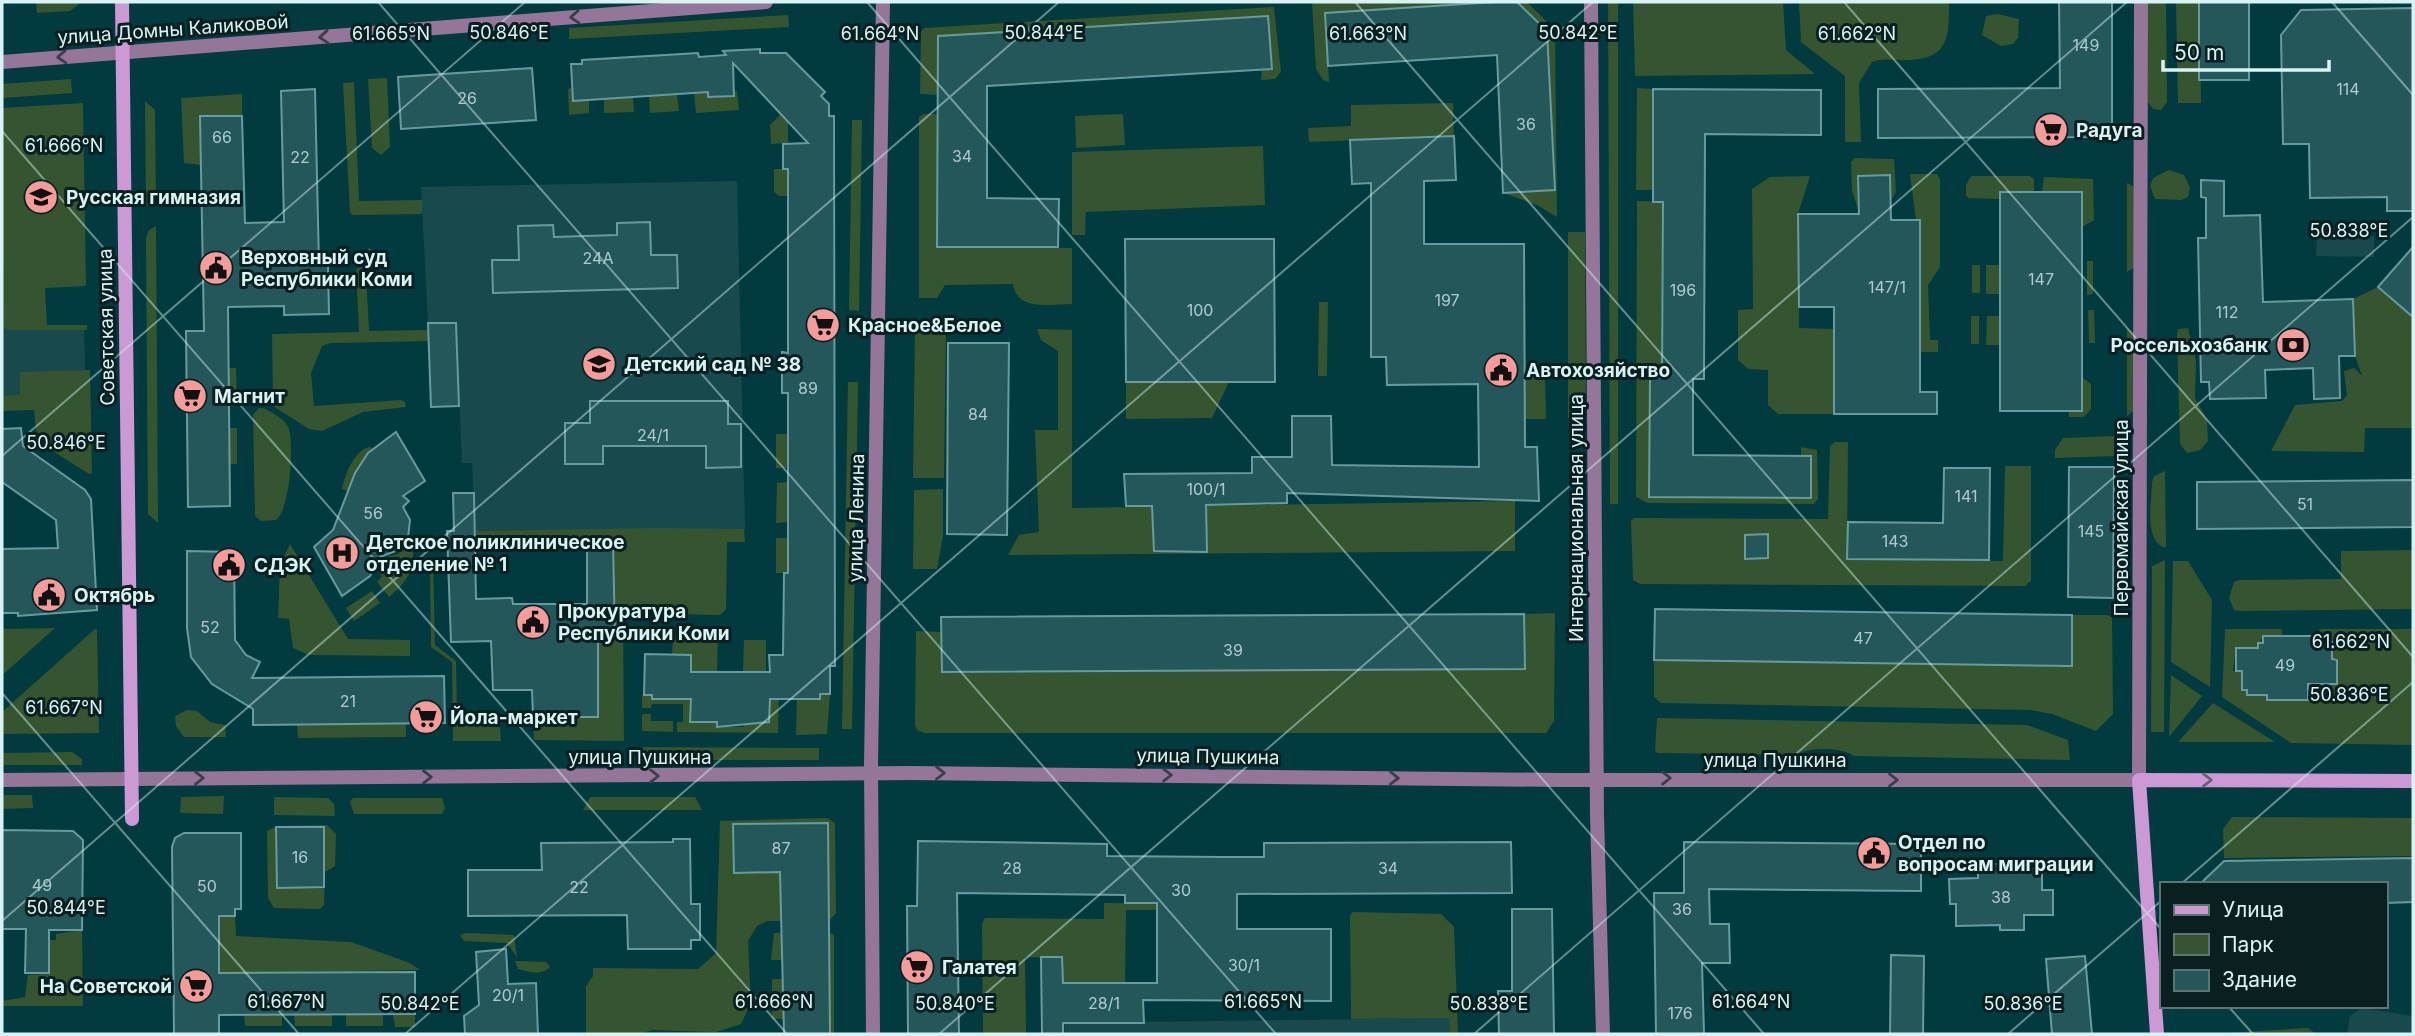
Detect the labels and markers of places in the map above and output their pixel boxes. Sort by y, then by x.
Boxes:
supermarket icon: Радуга [2032,111,2070,149]
place label: Радуга [2076,119,2143,142]
school or university icon: Русская гимназия [22,178,60,216]
place label: Русская гимназия [66,186,241,209]
place label: Верховный суд Республики Коми [241,246,413,291]
public building icon: Верховный суд Республики Коми [197,249,235,287]
supermarket icon: Красное&Белое [804,306,842,344]
place label: Красное&Белое [848,314,1002,337]
bank icon: Россельхозбанк [2274,326,2312,364]
place label: Россельхозбанк [2110,334,2268,357]
school or university icon: Детский сад № 38 [580,345,618,383]
public building icon: Автохозяйство [1482,351,1520,389]
place label: Детский сад № 38 [624,353,801,376]
place label: Автохозяйство [1526,359,1670,382]
supermarket icon: Магнит [171,377,209,415]
place label: Магнит [214,385,285,408]
place label: Детское поликлиническое отделение № 1 [366,531,625,576]
hospital icon: Детское поликлиническое отделение № 1 [323,534,361,572]
public building icon: СДЭК [210,546,248,584]
place label: СДЭК [254,554,313,577]
public building icon: Октябрь [30,576,68,614]
place label: Октябрь [74,584,155,607]
place label: Прокуратура Республики Коми [558,600,730,645]
public building icon: Прокуратура Республики Коми [514,603,552,641]
supermarket icon: Йола-маркет [407,698,445,736]
place label: Йола-маркет [450,705,578,729]
place label: Отдел по вопросам миграции [1898,831,2094,876]
public building icon: Отдел по вопросам миграции [1855,834,1893,872]
supermarket icon: Галатея [898,948,936,986]
place label: Галатея [942,956,1017,979]
supermarket icon: На Советской [177,967,215,1005]
place label: На Советской [40,975,172,998]

